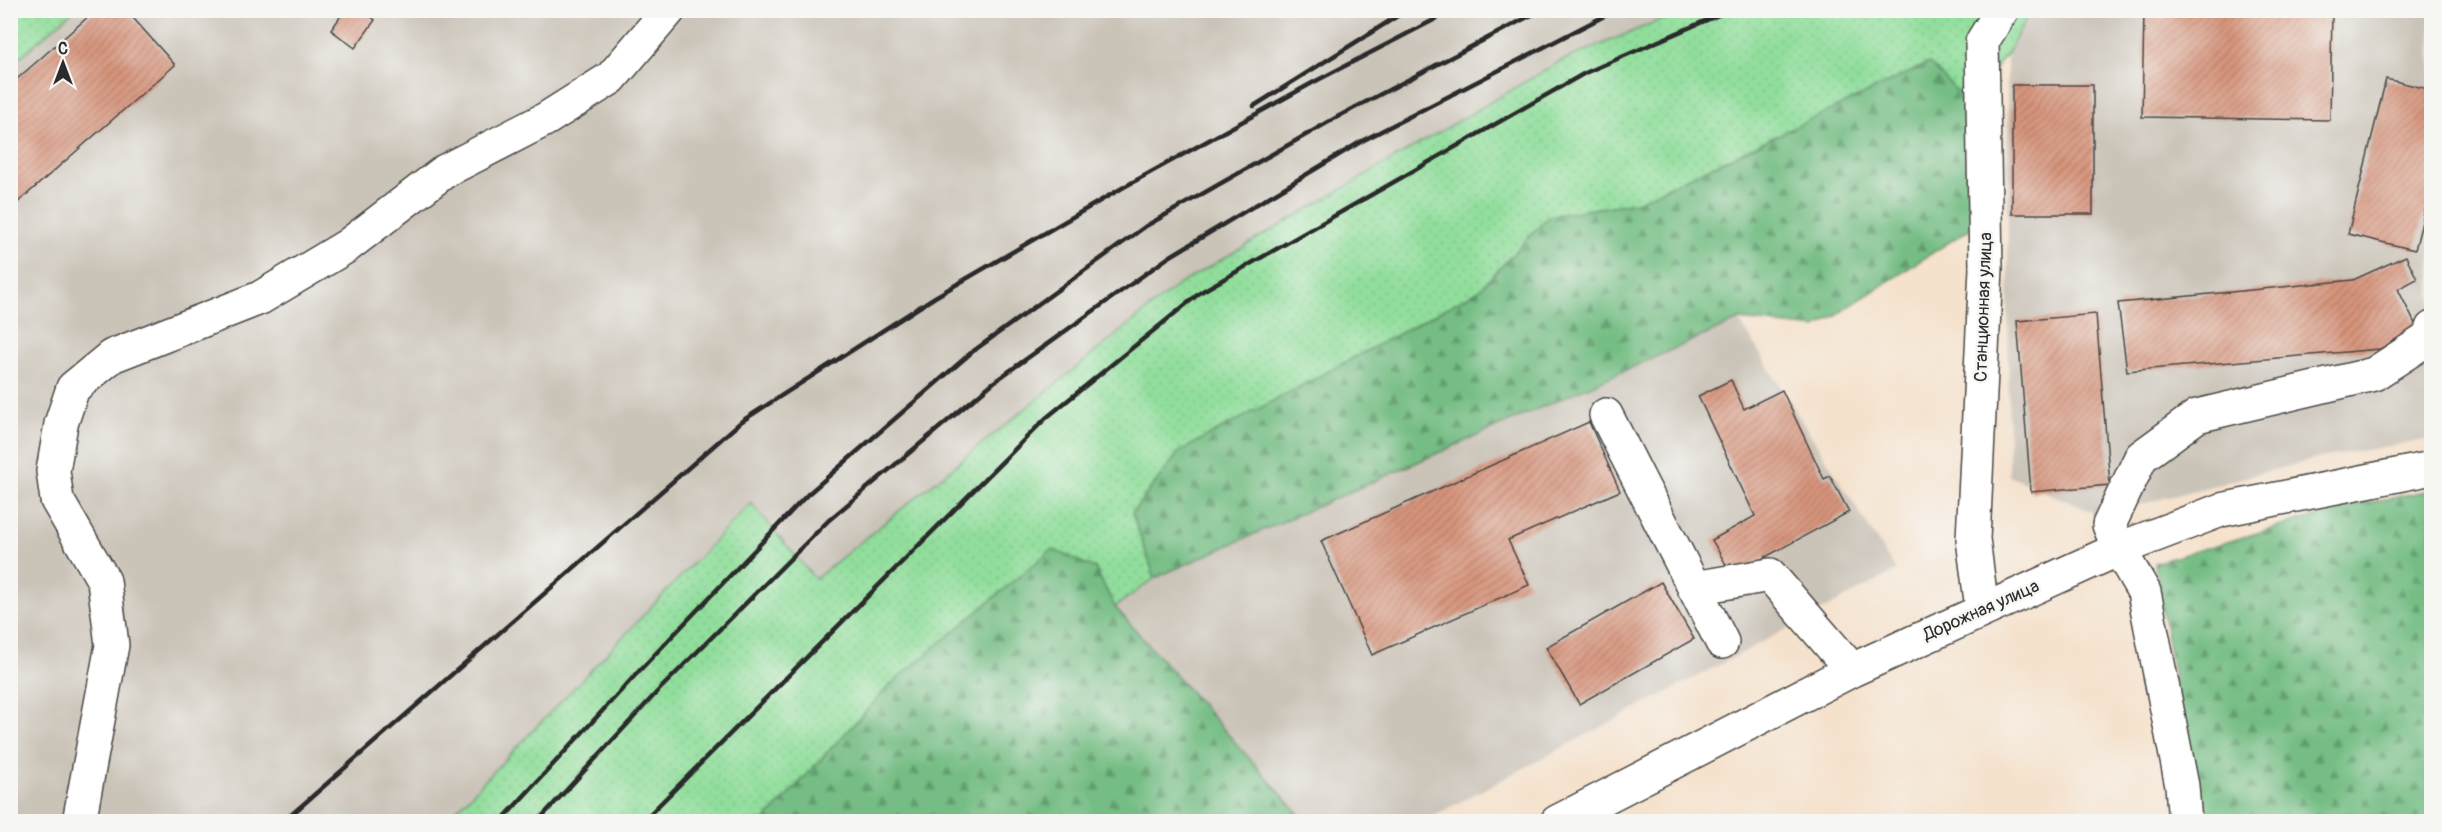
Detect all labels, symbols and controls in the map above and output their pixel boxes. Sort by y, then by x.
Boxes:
north arrow [33,33,93,93]
text: С [58,39,68,59]
street label: Станционная улица [1969,232,1998,382]
street label: Дорожная улица [1919,575,2043,647]

